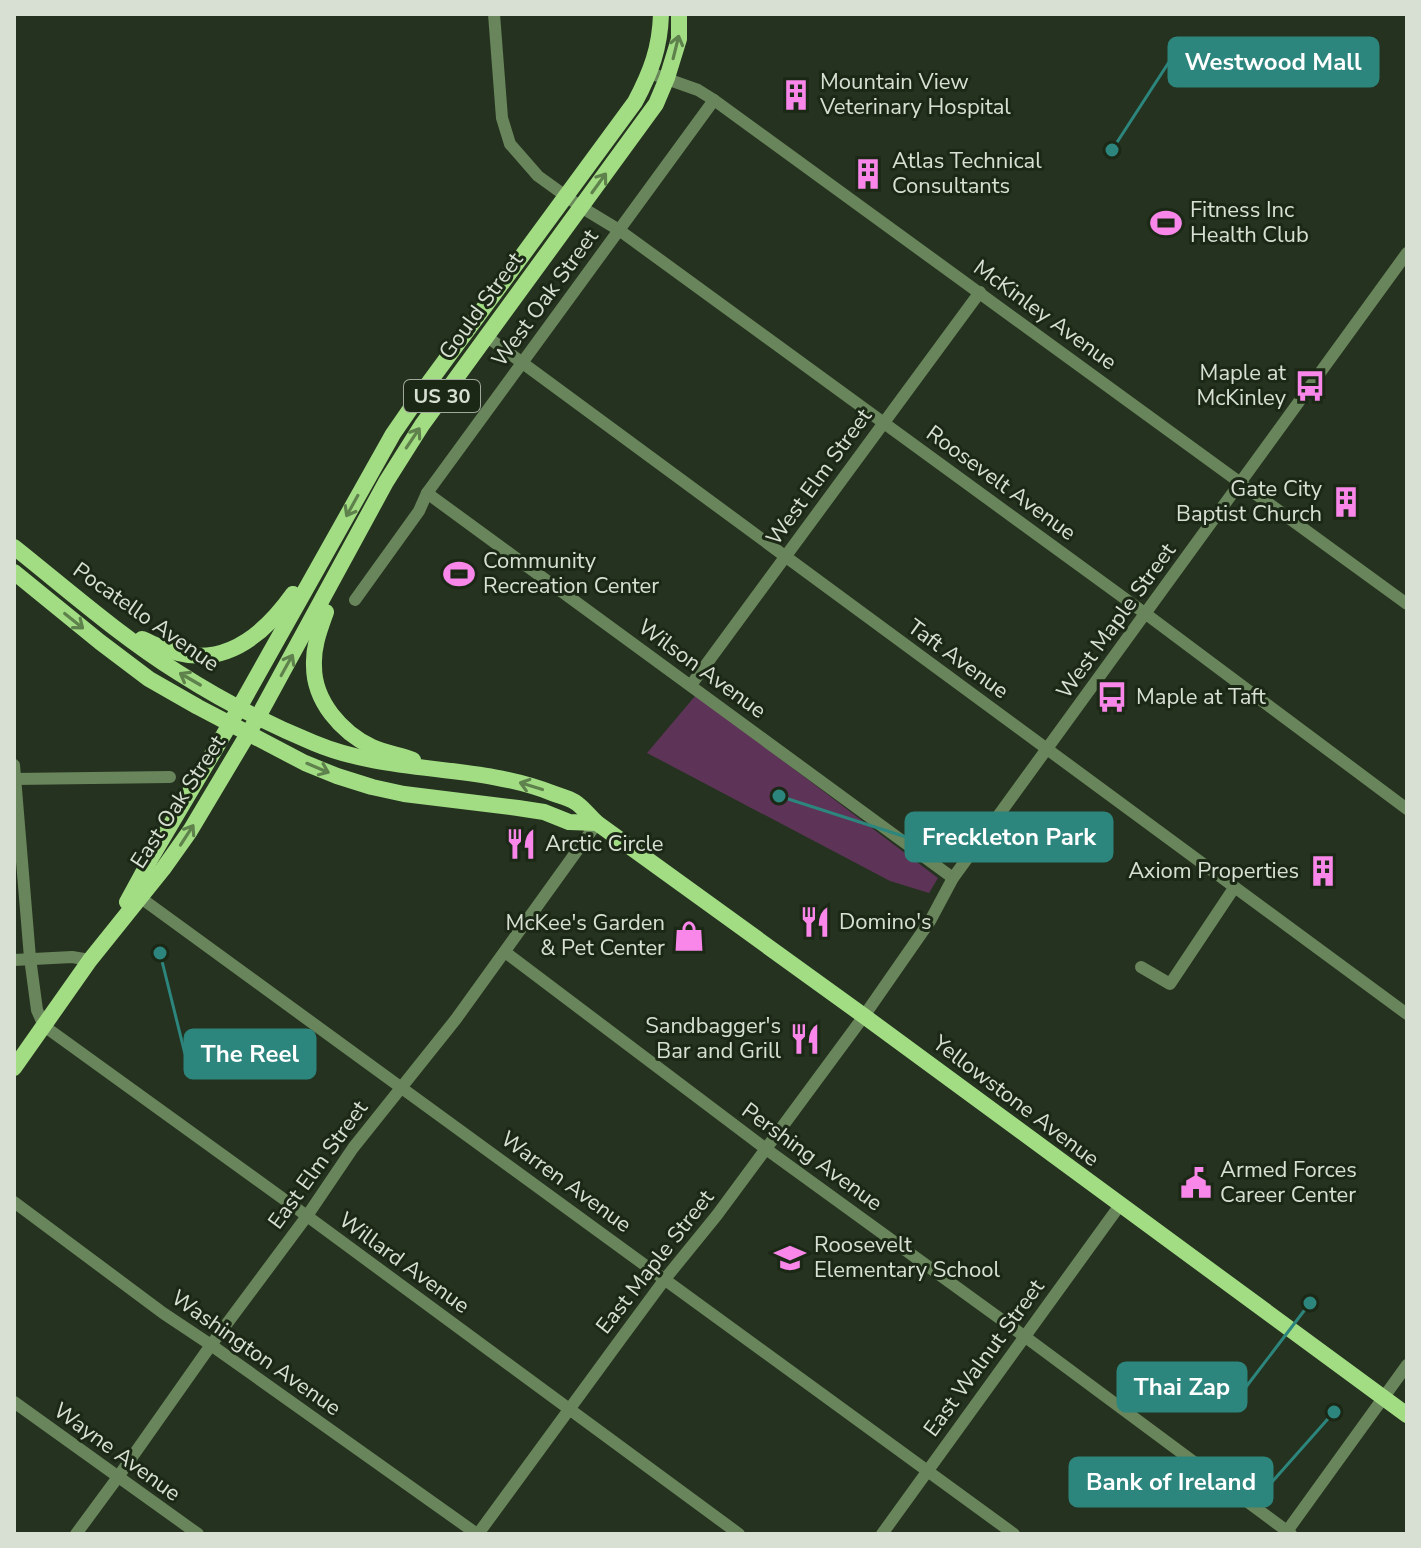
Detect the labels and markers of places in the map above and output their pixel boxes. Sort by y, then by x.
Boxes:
callout: Westwood Mall [1169,38,1378,86]
place label: Mountain View Veterinary Hospital [819,67,1011,122]
building icon: Mountain View Veterinary Hospital [779,78,813,112]
place label: Atlas Technical Consultants [892,146,1042,201]
building icon: Atlas Technical Consultants [851,157,885,191]
place label: Fitness Inc Health Club [1190,195,1309,250]
sports icon: Fitness Inc Health Club [1149,206,1183,240]
place label: Maple at McKinley [1196,358,1287,413]
bus stop icon: Maple at McKinley [1293,369,1327,403]
place label: Gate City Baptist Church [1176,474,1323,529]
building icon: Gate City Baptist Church [1329,485,1363,519]
place label: Community Recreation Center [483,546,659,601]
sports icon: Community Recreation Center [442,557,476,591]
bus stop icon: Maple at Taft [1095,680,1129,714]
place label: Maple at Taft [1136,682,1266,712]
callout: Freckleton Park [906,813,1112,861]
restaurant icon: Arctic Circle [504,827,538,861]
place label: Arctic Circle [545,829,664,859]
building icon: Axiom Properties [1306,854,1340,888]
place label: Axiom Properties [1128,856,1299,886]
restaurant icon: Domino's [798,905,832,939]
place label: Domino's [839,907,932,937]
place label: McKee's Garden & Pet Center [506,908,665,963]
shop icon: McKee's Garden & Pet Center [672,919,706,953]
place label: Sandbagger's Bar and Grill [645,1011,781,1066]
restaurant icon: Sandbagger's Bar and Grill [788,1022,822,1056]
callout: The Reel [185,1030,315,1078]
place label: Armed Forces Career Center [1220,1155,1357,1210]
public building icon: Armed Forces Career Center [1179,1166,1213,1200]
place label: Roosevelt Elementary School [814,1230,1000,1285]
school or university icon: Roosevelt Elementary School [773,1241,807,1275]
callout: Thai Zap [1118,1363,1246,1411]
callout: Bank of Ireland [1070,1458,1272,1506]

